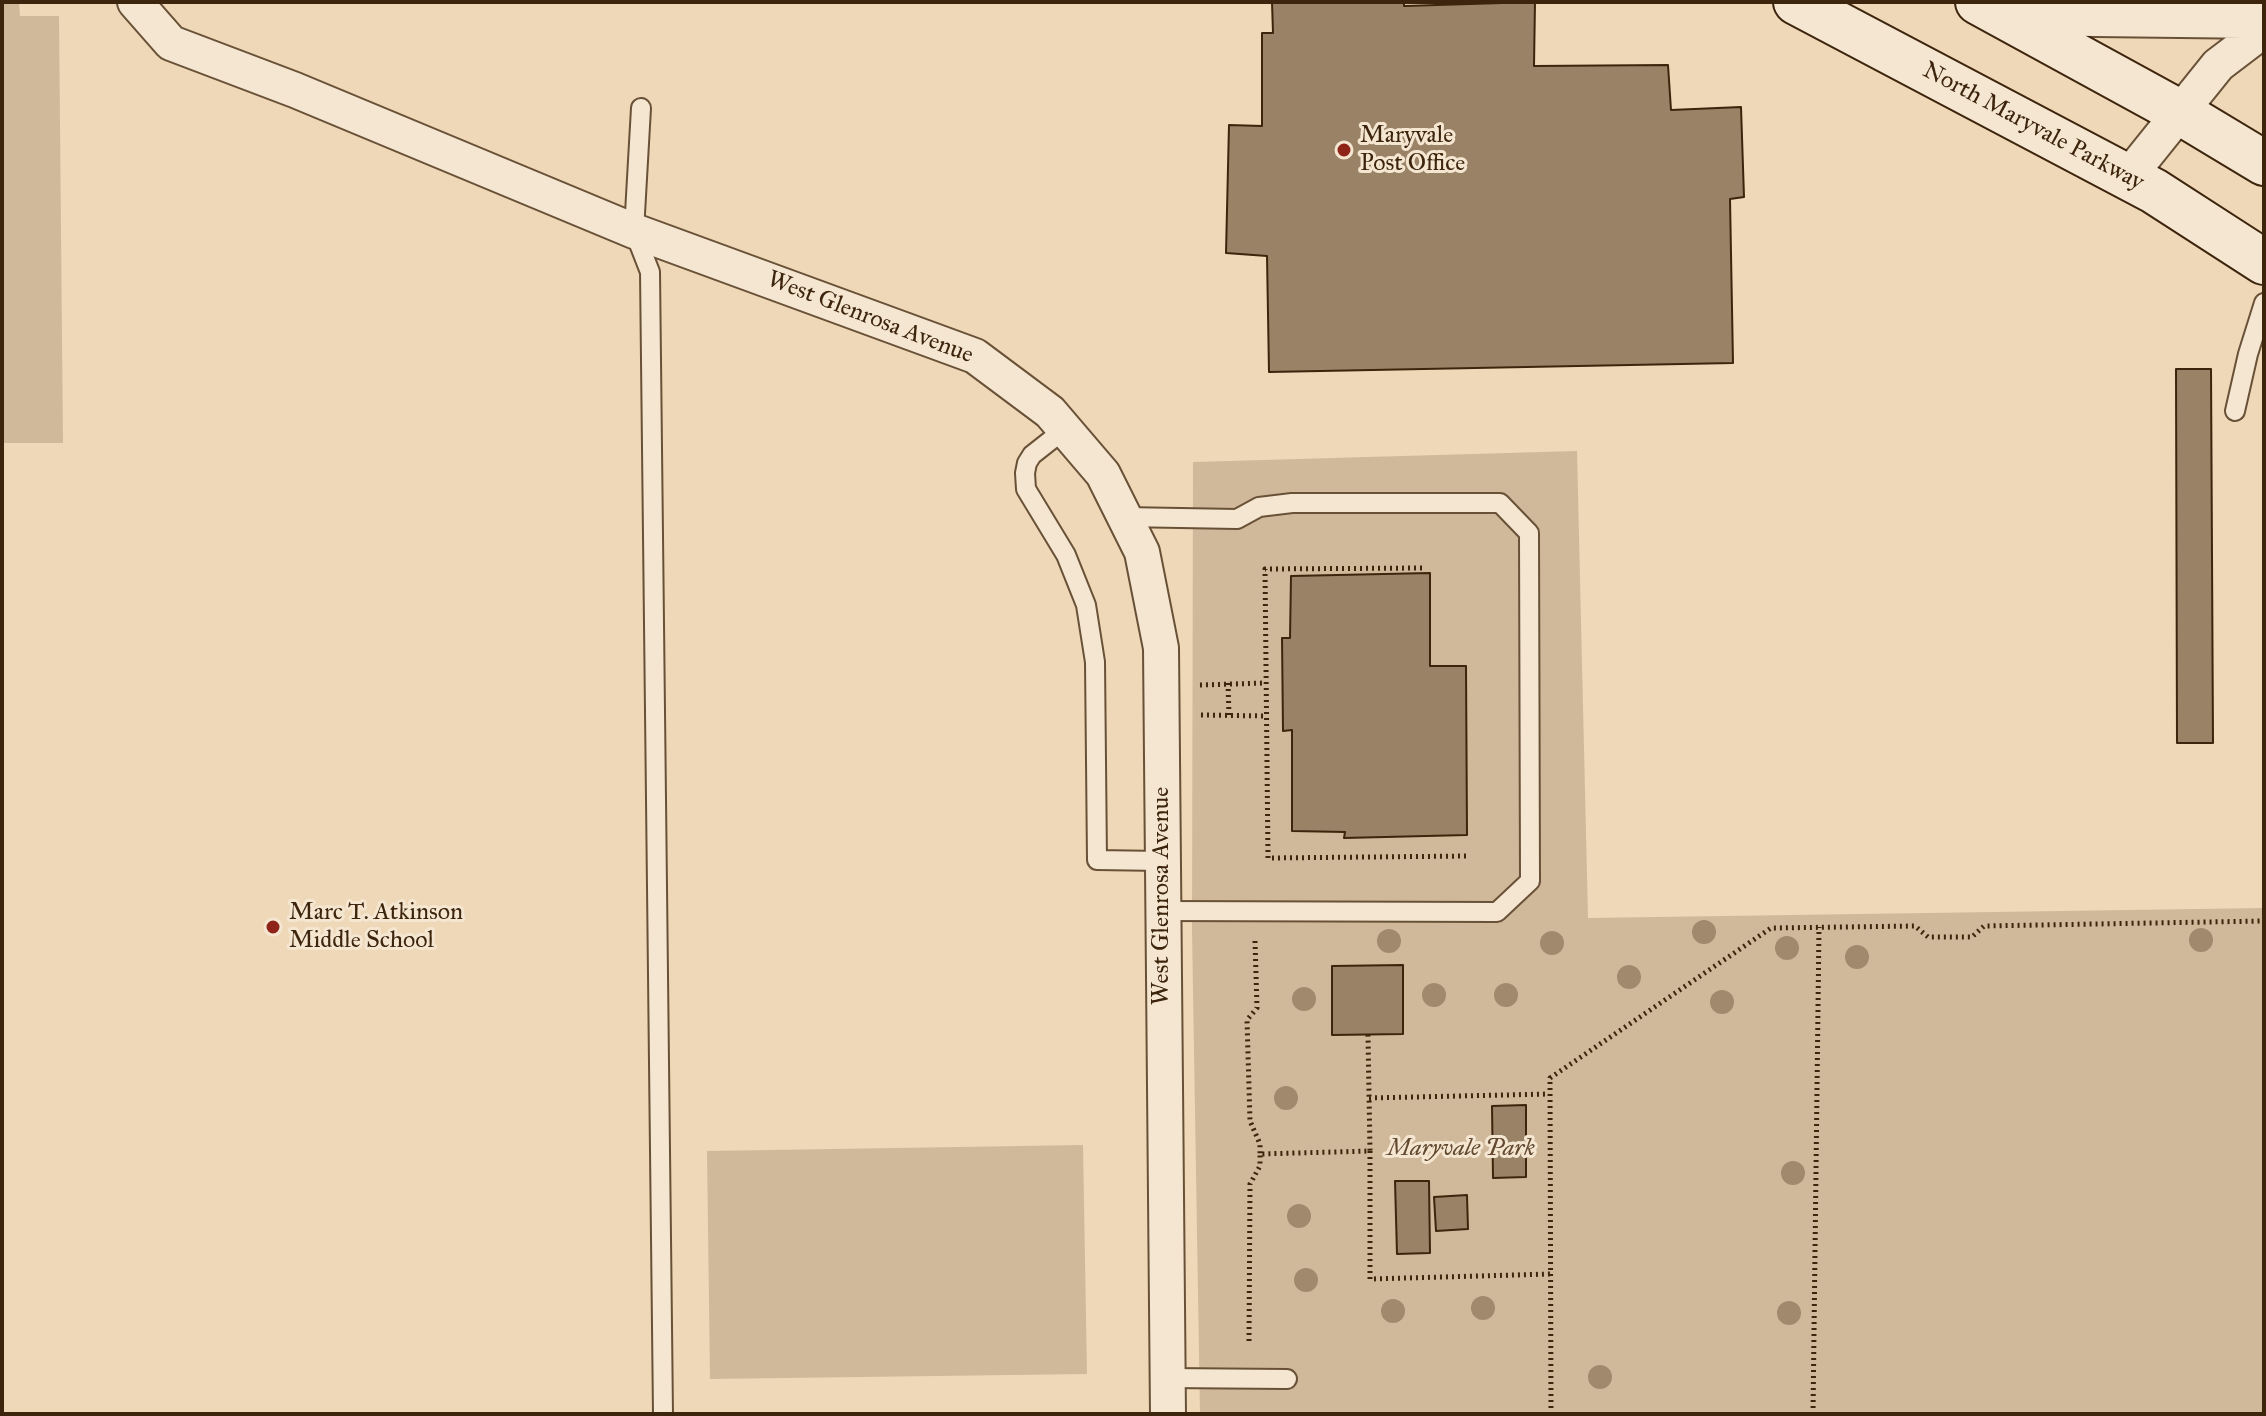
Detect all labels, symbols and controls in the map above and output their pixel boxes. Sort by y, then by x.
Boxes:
street label: North Maryvale Parkway [1917,56,2149,198]
place label: Maryvale Post Office [1360,122,1465,178]
marker: Maryvale Post Office [1335,141,1353,159]
street label: West Glenrosa Avenue [763,265,977,371]
street label: West Glenrosa Avenue [1148,787,1176,1005]
place label: Marc T. Atkinson Middle School [289,899,463,955]
marker: Marc T. Atkinson Middle School [264,918,282,936]
park label: Maryvale Park [1387,1135,1535,1163]

